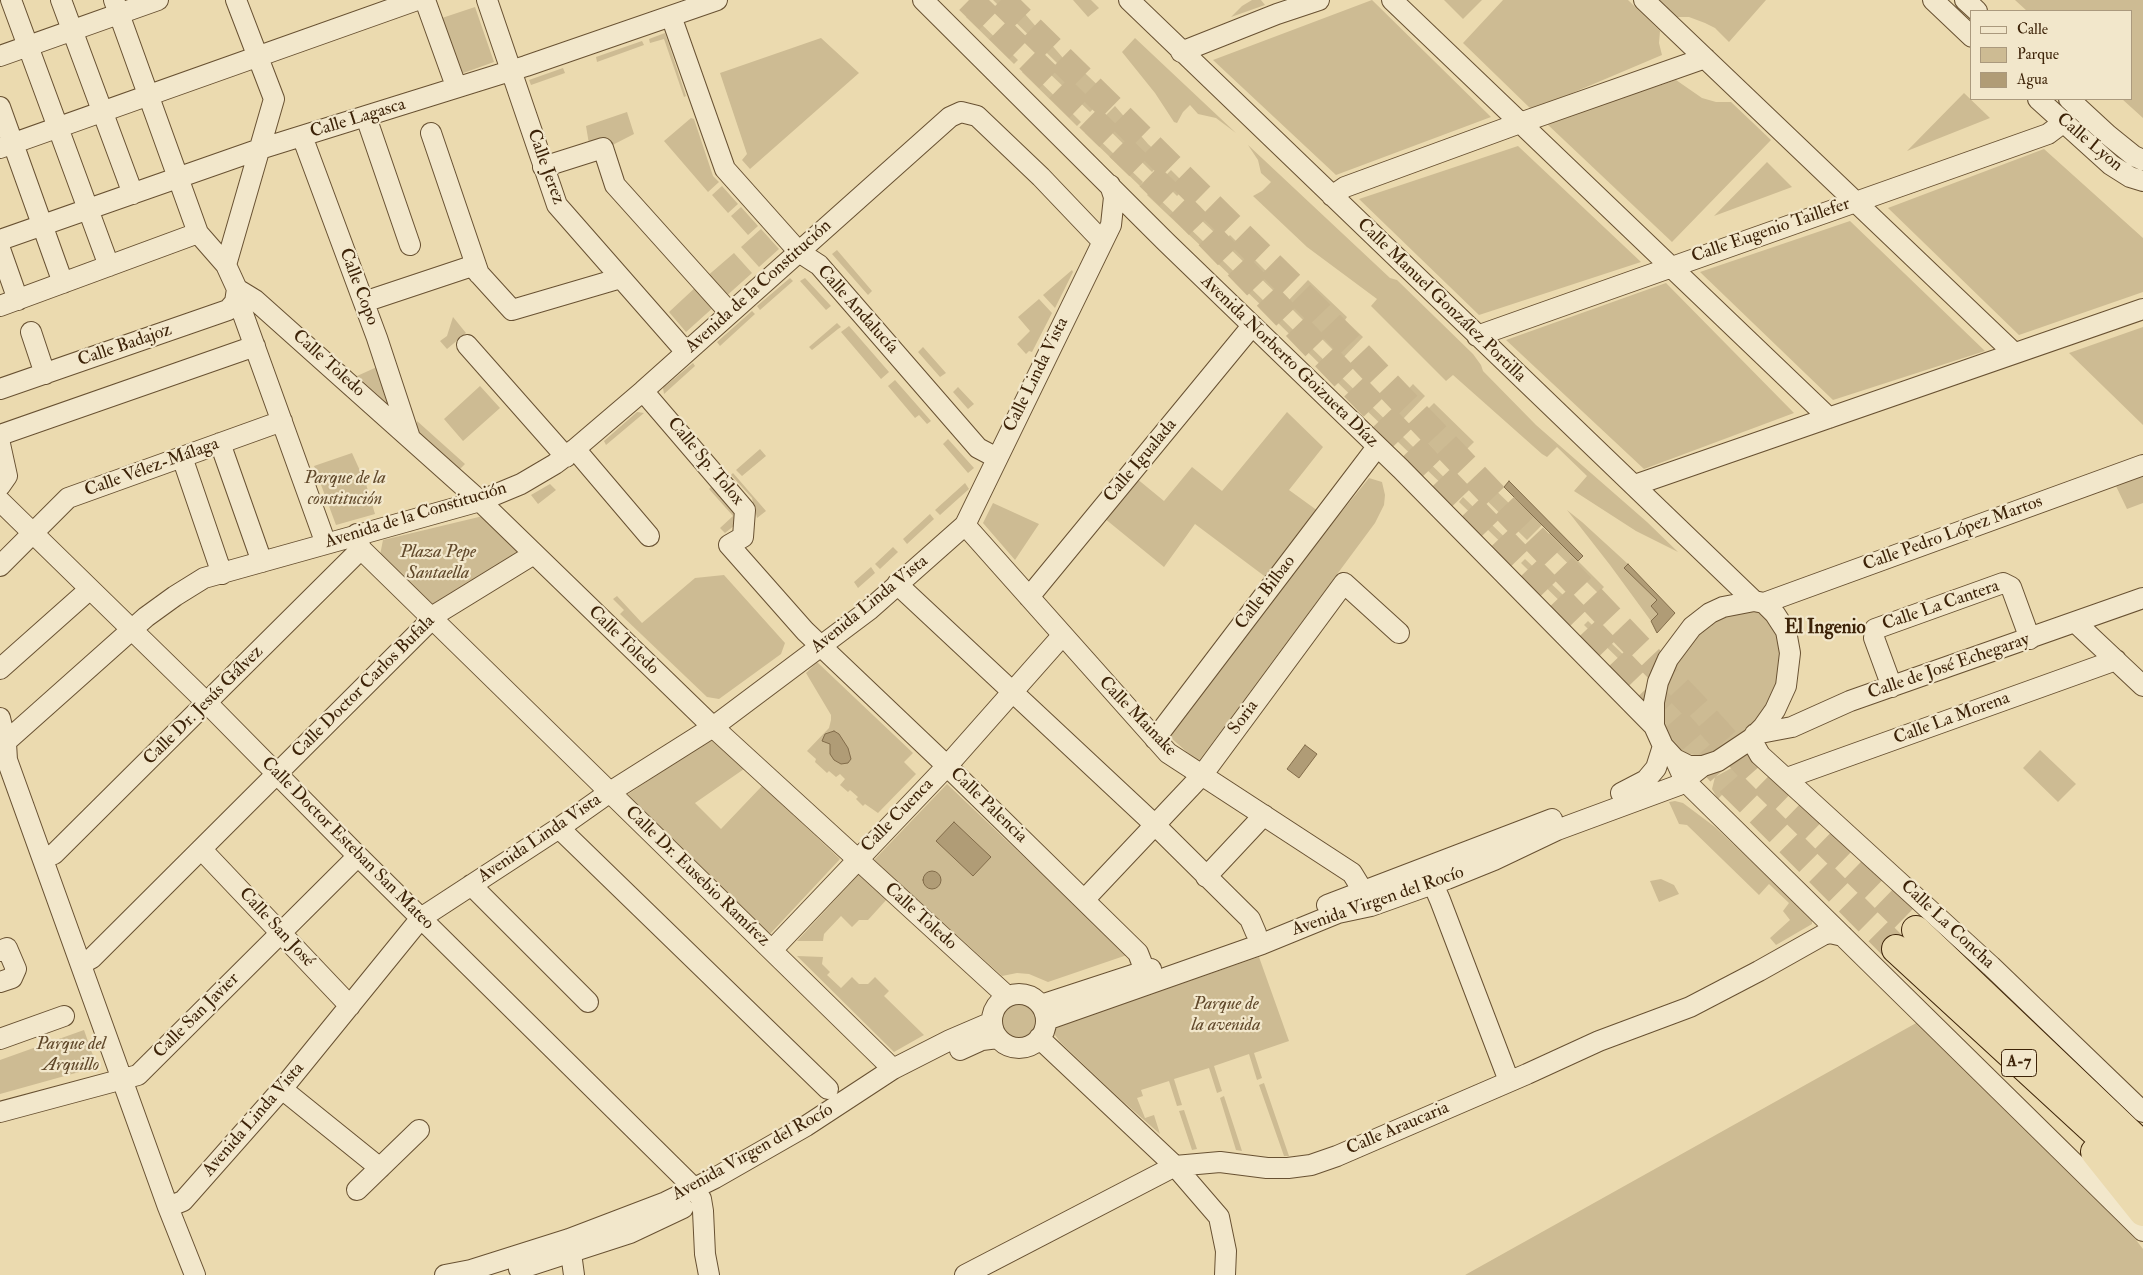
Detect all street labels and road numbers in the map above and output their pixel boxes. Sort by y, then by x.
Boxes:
street label: Calle Lagasca [308,94,408,144]
street label: Calle Lyon [2052,109,2126,177]
street label: Calle Jerez [521,126,569,208]
street label: Calle Eugenio Taillefer [1689,194,1853,268]
street label: Calle Manuel González Portilla [1352,215,1530,387]
street label: Avenida de la Constitución [682,216,836,358]
street label: Calle Copo [333,246,383,328]
street label: Calle Andalucía [812,261,902,359]
street label: Avenida Norberto Goizueta Díaz [1195,271,1383,453]
street label: Calle Linda Vista [1000,314,1074,436]
street label: Calle Badajoz [75,320,175,372]
street label: Calle Toledo [287,326,369,402]
street label: Calle Sp. Tolox [662,414,748,510]
street label: Calle Igualada [1100,415,1182,507]
street label: Calle Vélez-Málaga [82,434,222,502]
street label: Avenida de la Constitución [322,478,510,554]
street label: Calle Pedro López Martos [1860,491,2046,577]
street label: Avenida Linda Vista [807,551,933,659]
street label: Calle Bilbao [1231,552,1301,634]
street label: Calle La Cantera [1880,576,2002,636]
street label: Calle Toledo [583,602,663,680]
street label: Calle Doctor Carlos Bufala [288,611,440,763]
street label: Calle de José Echegaray [1865,629,2033,705]
street label: Calle Dr. Jesús Gálvez [140,642,268,770]
street label: Calle Mainake [1093,672,1181,762]
street label: Calle La Morena [1891,688,2013,750]
street label: Soria [1224,696,1264,740]
street label: Calle Doctor Esteban San Mateo [256,753,438,935]
street label: Calle Palencia [945,764,1031,848]
street label: Calle Cuenca [857,774,939,858]
street label: Avenida Linda Vista [474,790,606,888]
street label: Calle Dr. Eusebio Ramírez [620,802,774,952]
street label: Avenida Virgen del Rocío [1289,862,1467,942]
street label: Calle La Concha [1896,876,1998,974]
street label: Calle Toledo [879,879,961,955]
street label: Calle San José [234,884,318,972]
street label: Calle San Javier [150,969,244,1063]
road number: A-7 [2002,1050,2036,1076]
street label: Avenida Linda Vista [199,1059,309,1181]
street label: Calle Araucaria [1343,1098,1453,1160]
street label: Avenida Virgen del Rocío [669,1100,837,1206]

